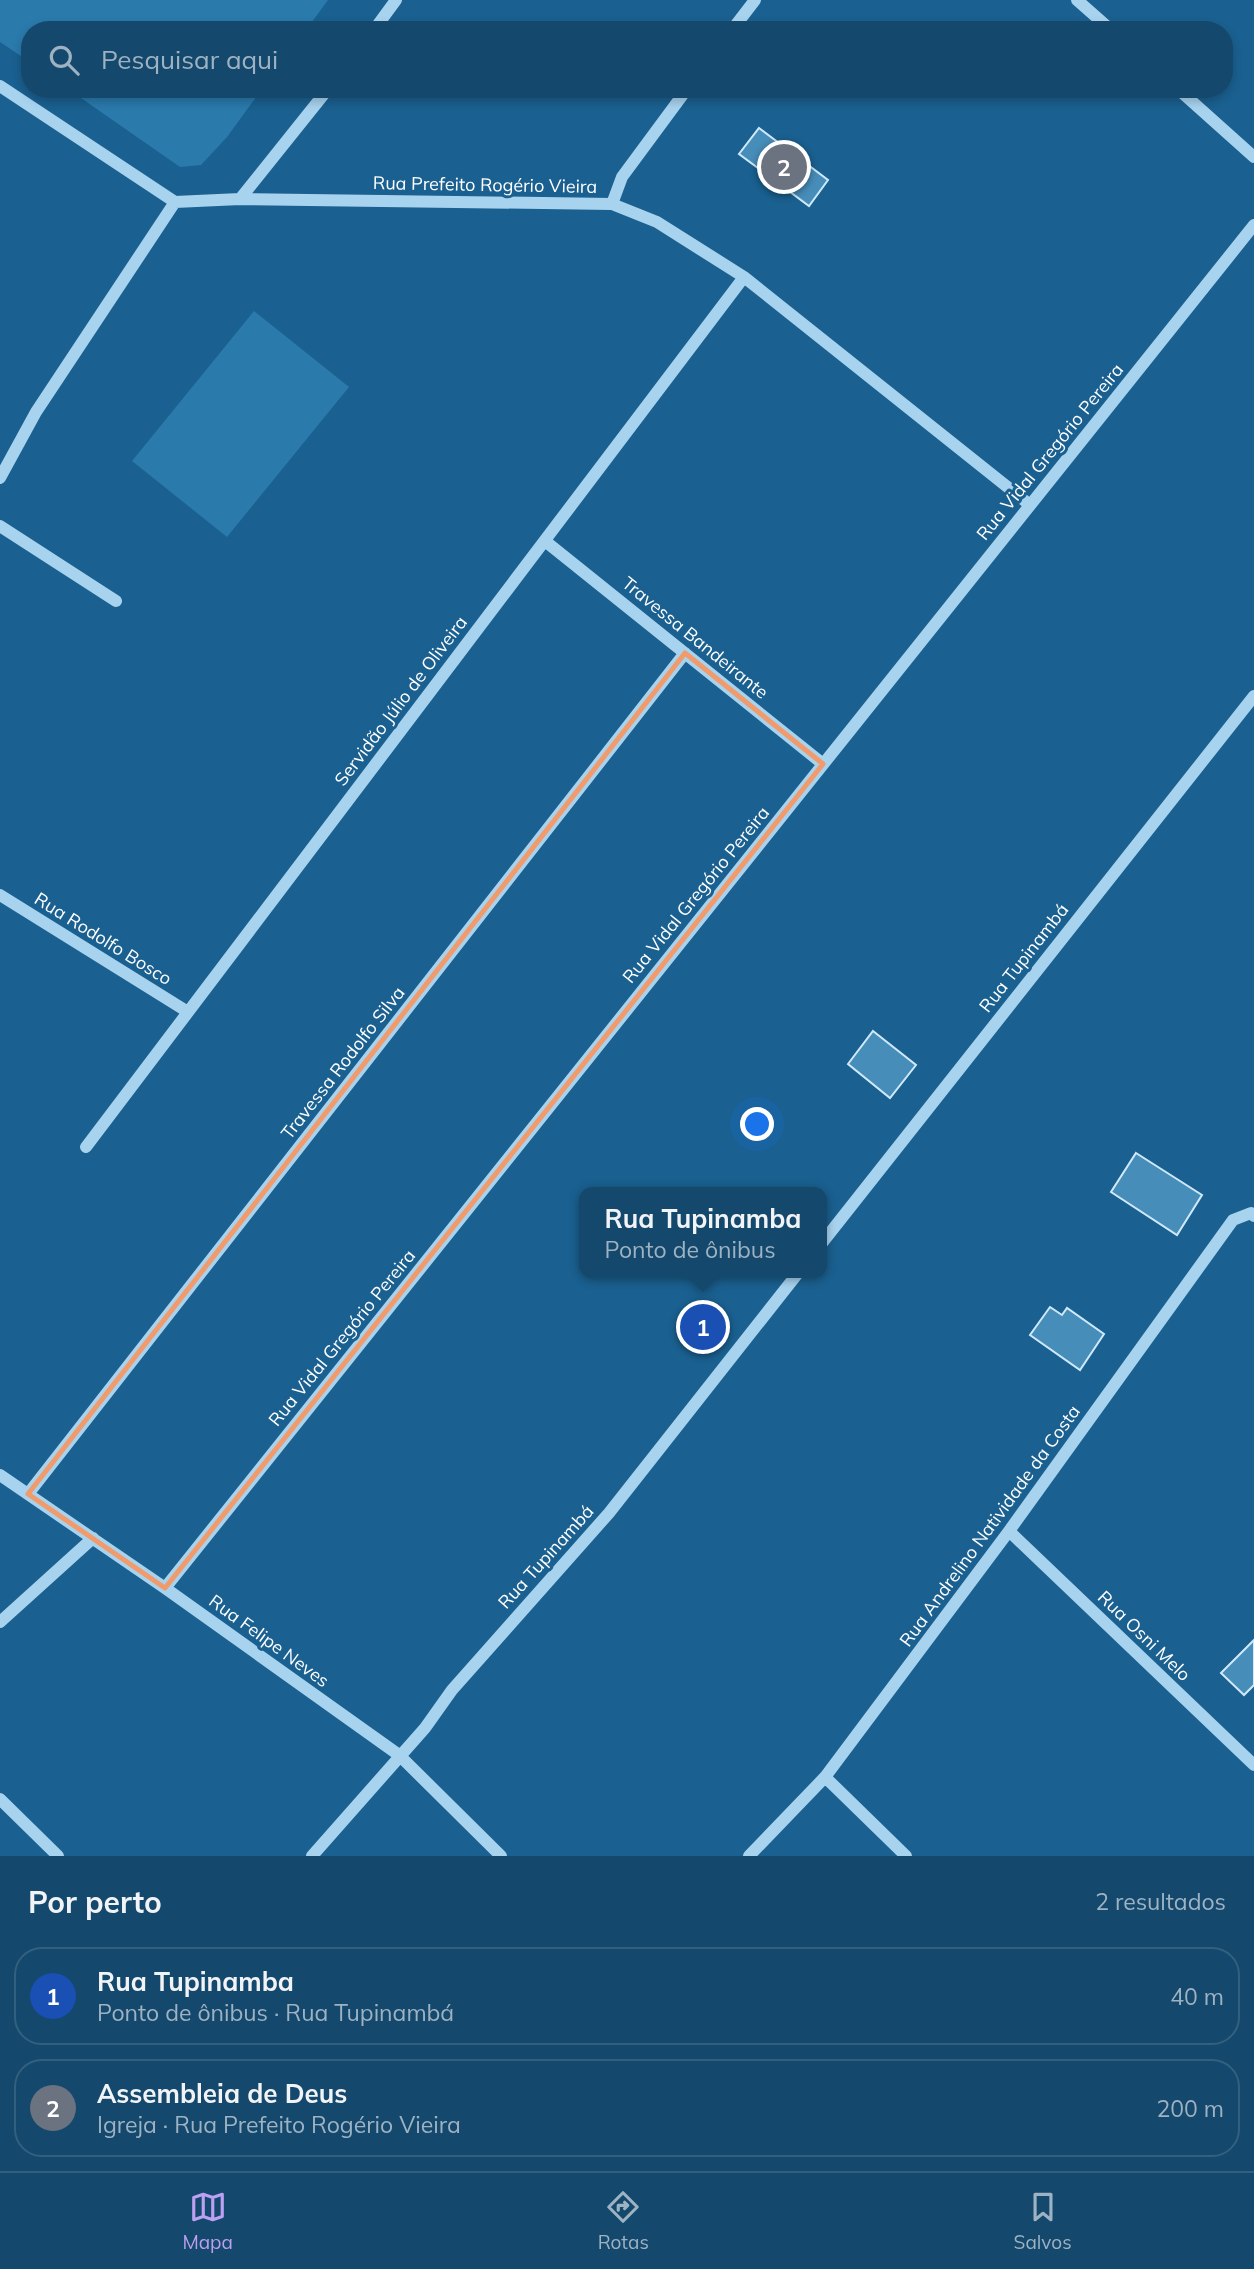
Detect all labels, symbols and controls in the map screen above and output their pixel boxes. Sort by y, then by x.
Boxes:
search box [21,21,1233,98]
icon: search [45,41,83,79]
text: Pesquisar aqui [101,43,278,76]
pin: 2 [761,141,807,193]
street label: Rua Prefeito Rogério Vieira [373,171,597,198]
street label: Rua Vidal Gregório Pereira [971,359,1128,545]
street label: Travessa Bandeirante [618,572,773,704]
street label: Servidão Júlio de Oliveira [329,611,472,790]
street label: Rua Vidal Gregório Pereira [617,802,774,988]
street label: Rua Rodolfo Bosco [30,887,176,990]
street label: Rua Tupinambá [974,899,1073,1017]
street label: Travessa Rodolfo Silva [276,982,410,1144]
your location [740,1107,774,1141]
popup [579,1187,827,1278]
text: Rua Tupinamba [605,1202,801,1235]
text: Ponto de ônibus [605,1235,776,1264]
street label: Rua Vidal Gregório Pereira [263,1245,420,1431]
pin: 1 [680,1301,726,1353]
street label: Rua Andrelino Natividade da Costa [894,1400,1085,1651]
street label: Rua Tupinambá [493,1500,598,1613]
street label: Rua Osni Melo [1093,1586,1196,1686]
street label: Rua Felipe Neves [205,1589,334,1692]
text: Por perto [28,1883,162,1921]
text: 2 resultados [1095,1887,1226,1916]
text: Rua Tupinamba [97,1965,294,1998]
text: 1 [46,1982,60,2011]
text: 40 m [1170,1982,1224,2011]
text: Ponto de ônibus · Rua Tupinambá [97,1998,454,2027]
text: Assembleia de Deus [97,2077,347,2110]
text: 2 [46,2094,60,2123]
text: 200 m [1156,2094,1224,2123]
text: Igreja · Rua Prefeito Rogério Vieira [97,2110,461,2139]
tab: Mapa [182,2188,233,2254]
tab: Rotas [598,2188,649,2254]
tab: Salvos [1014,2188,1072,2254]

